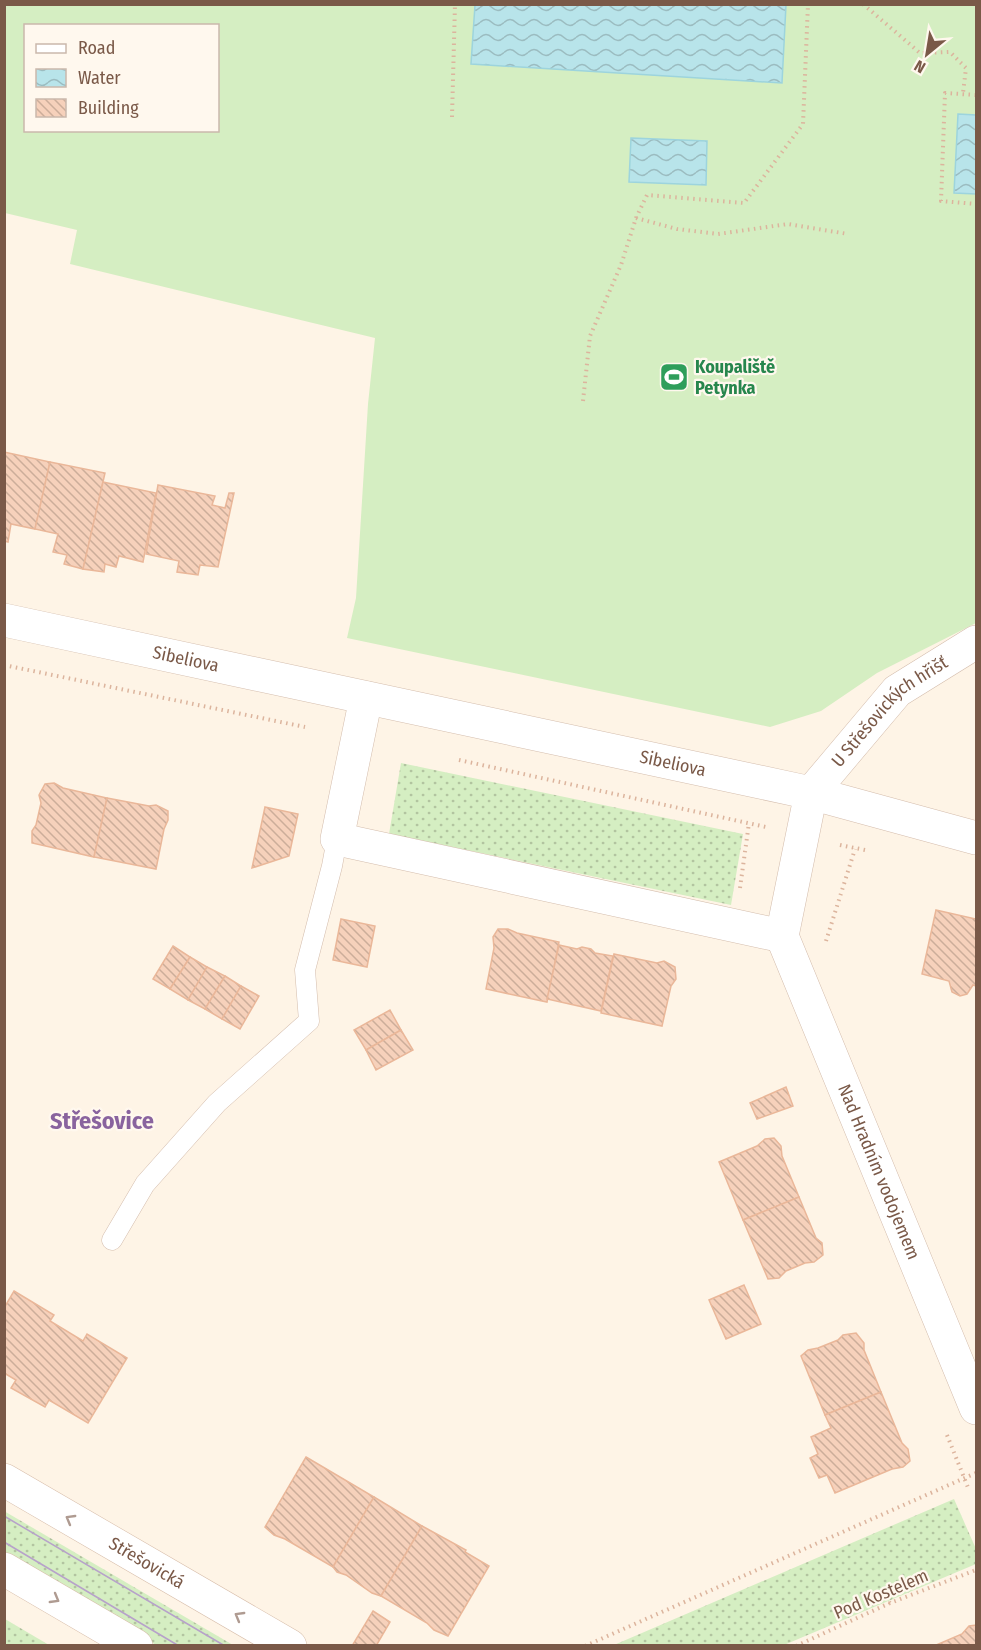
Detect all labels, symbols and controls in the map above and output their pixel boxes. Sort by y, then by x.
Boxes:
legend [24,24,219,132]
north arrow [897,24,957,84]
text: Road [78,37,115,59]
text: N [911,56,929,77]
text: Water [78,67,121,89]
text: Building [78,97,139,119]
place label: Koupaliště Petynka [695,356,775,399]
sports icon: Koupaliště Petynka [658,361,690,393]
street label: Sibeliova [151,641,221,677]
street label: U Střešovických hřišť [827,651,952,772]
street label: Sibeliova [638,746,708,781]
street label: Nad Hradním vodojemem [833,1081,925,1263]
district label: Střešovice [50,1107,154,1135]
one-way arrow [66,1514,77,1526]
street label: Střešovická [105,1532,189,1593]
street label: Pod Kostelem [830,1564,932,1624]
one-way arrow [49,1591,59,1603]
one-way arrow [235,1612,245,1623]

